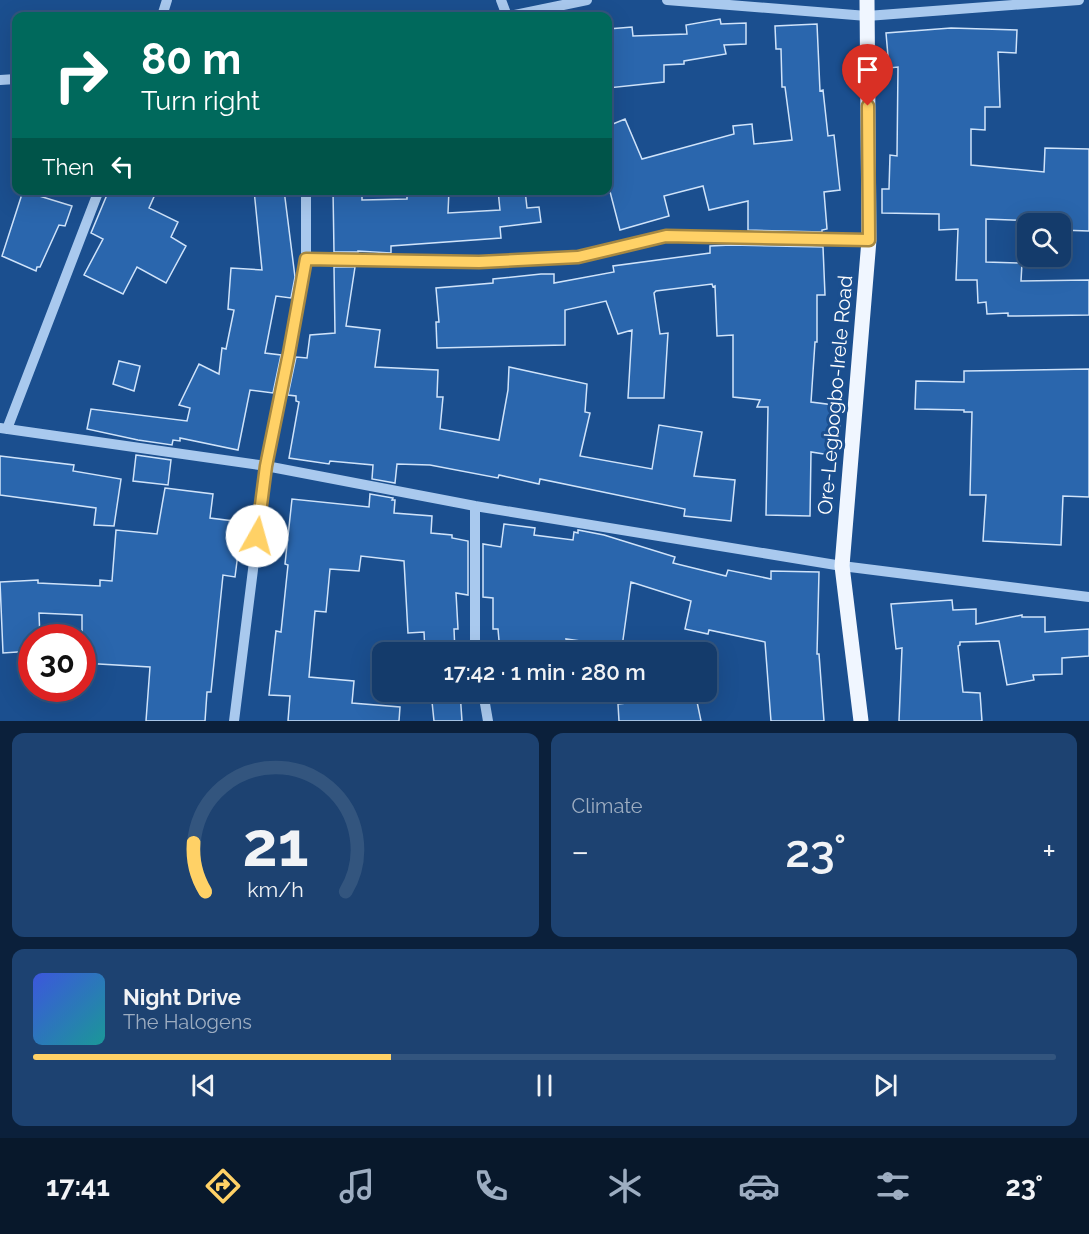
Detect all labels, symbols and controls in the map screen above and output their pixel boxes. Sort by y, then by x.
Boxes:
text: 80 m [141,35,241,84]
icon: right [42,36,120,114]
pin [842,44,893,106]
icon: arrive [851,53,884,86]
text: Turn right [141,85,260,116]
icon: left [106,150,139,183]
text: Then [42,154,94,180]
map controls [1017,213,1071,267]
button: search [1017,213,1071,267]
street label: Ore-Legbogbo-Irele Road [813,274,857,516]
position arrow [225,504,289,568]
speed limit sign: 30 [18,624,96,702]
text: 17:42 · 1 min · 280 m [443,659,646,685]
text: Climate [572,794,643,818]
text: 21 [242,807,308,881]
text: 23° [785,825,846,878]
text: − [572,832,589,871]
text: + [1042,832,1056,871]
text: km/h [247,877,304,902]
text: Night Drive [123,984,241,1010]
text: The Halogens [123,1010,252,1034]
icon: previous [187,1069,220,1102]
icon: pause [528,1069,561,1102]
icon: next [869,1069,902,1102]
icon: directions [202,1165,244,1207]
icon: music [336,1165,378,1207]
icon: phone [470,1165,512,1207]
icon: climate [604,1165,646,1207]
icon: car [738,1165,780,1207]
icon: filters [872,1165,914,1207]
text: 17:41 [46,1171,110,1202]
text: 23° [1005,1171,1043,1202]

